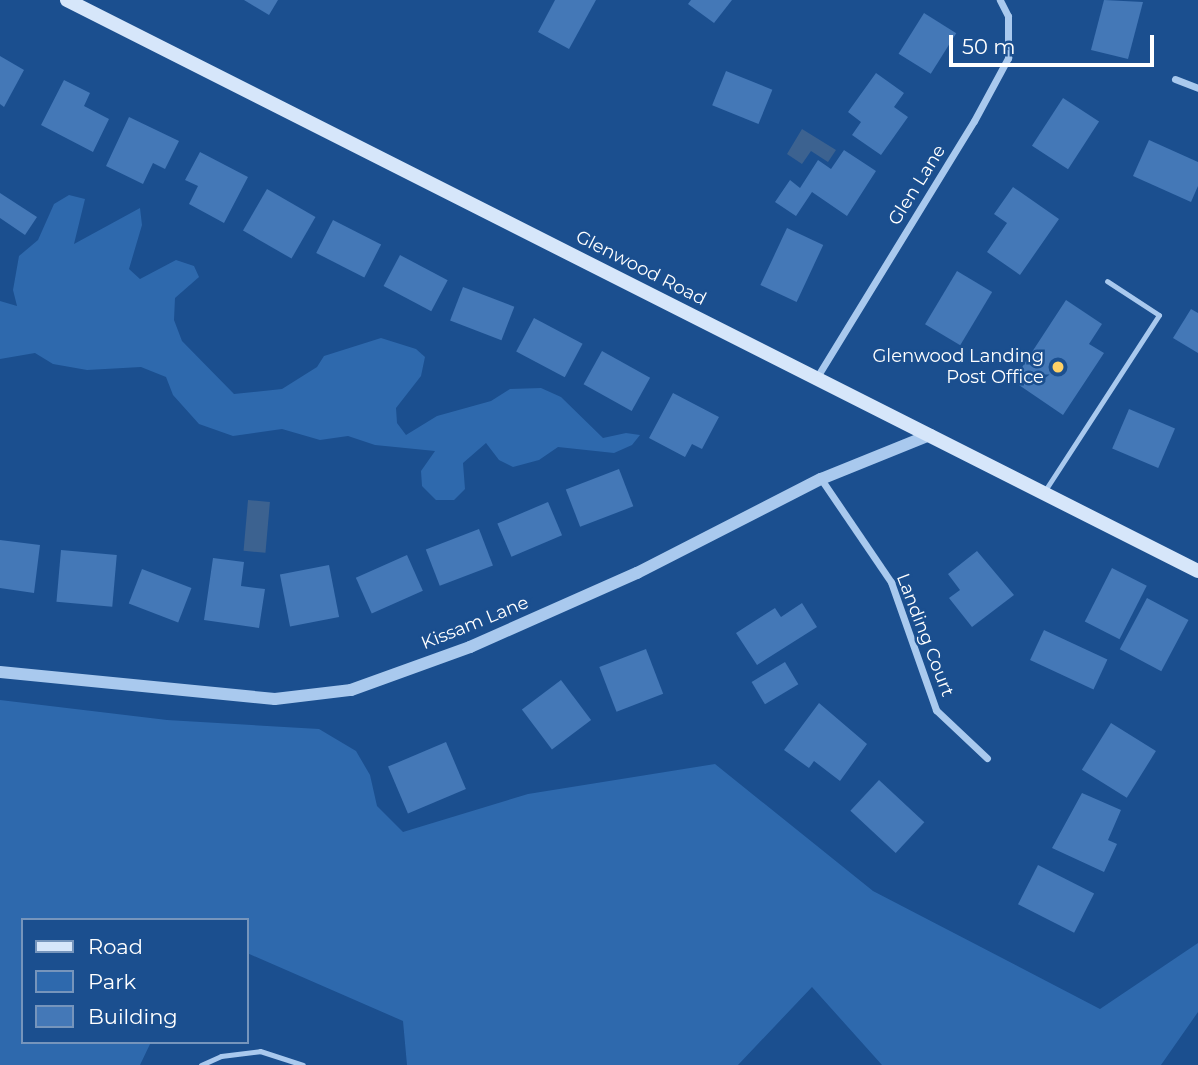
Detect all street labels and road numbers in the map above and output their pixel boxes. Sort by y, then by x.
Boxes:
street label: Glen Lane [884,141,950,229]
street label: Glenwood Road [572,226,710,310]
street label: Landing Court [892,570,958,700]
street label: Kissam Lane [418,592,532,654]

